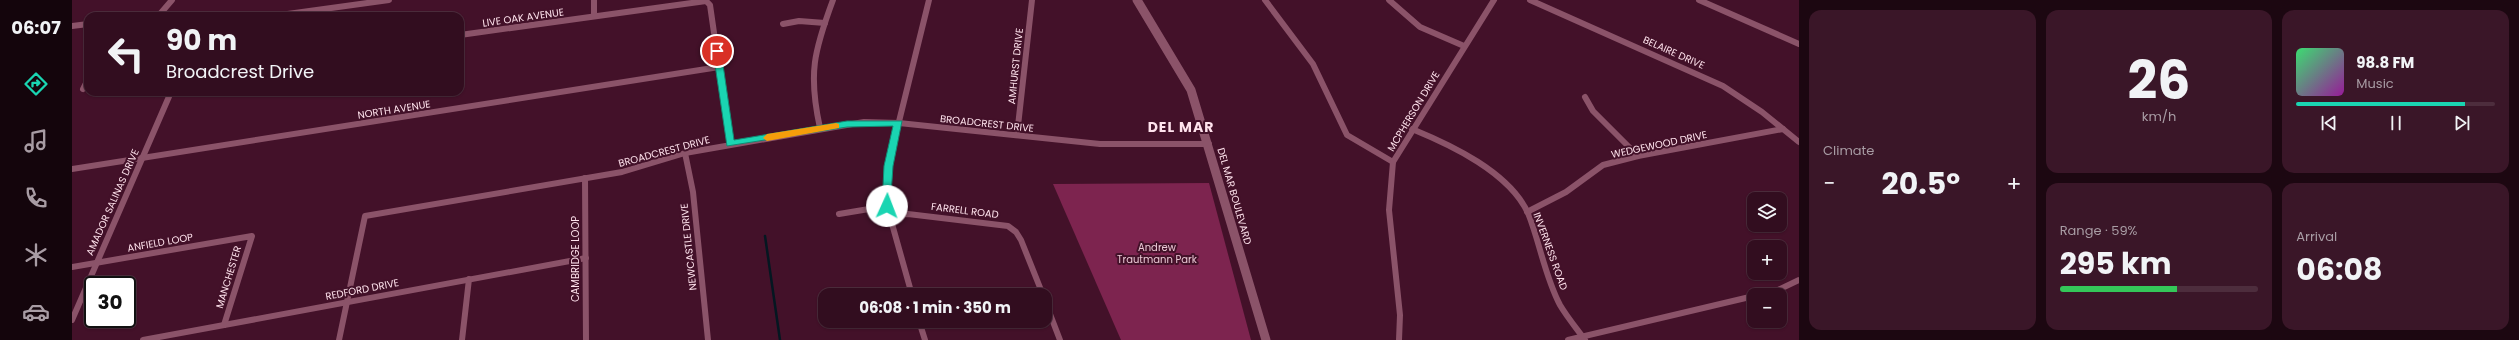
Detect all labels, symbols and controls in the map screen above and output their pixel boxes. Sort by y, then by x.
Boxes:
street label: LIVE OAK AVENUE [481,4,565,31]
text: 06:07 [11,15,61,40]
text: 90 m [166,21,237,60]
street label: AMHURST DRIVE [1004,27,1027,105]
icon: left [100,28,152,80]
street label: BELAIRE DRIVE [1641,32,1707,73]
pin [700,34,734,68]
icon: arrive [706,40,728,62]
text: 26 [2128,44,2190,117]
text: 98.8 FM [2356,52,2414,73]
text: Broadcrest Drive [166,59,314,84]
street label: MCPHERSON DRIVE [1384,68,1443,154]
icon: directions [22,70,50,98]
text: Music [2356,74,2394,93]
street label: NORTH AVENUE [357,96,432,123]
text: km/h [2142,107,2176,126]
street label: BROADCREST DRIVE [939,111,1035,136]
icon: previous [2318,112,2340,134]
icon: pause [2385,112,2407,134]
icon: next [2451,112,2473,134]
district label: DEL MAR [1148,117,1214,137]
icon: music [22,127,50,155]
street label: WEDGEWOOD DRIVE [1610,127,1708,162]
street label: BROADCREST DRIVE [617,132,712,171]
text: Climate [1823,141,1874,160]
street label: DEL MAR BOULEVARD [1214,146,1256,246]
street label: AMADOR SALINAS DRIVE [82,147,143,258]
text: 20.5° [1882,162,1960,205]
text: − [1823,168,1835,199]
text: + [2007,168,2022,199]
icon: phone [22,184,50,212]
position arrow [866,185,908,227]
map controls [1747,192,1787,328]
button: layers [1747,192,1787,232]
street label: FARRELL ROAD [930,199,1000,222]
street label: NEWCASTLE DRIVE [676,203,701,291]
street label: INVERNESS ROAD [1529,210,1572,292]
street label: CAMBRIDGE LOOP [568,216,583,302]
text: Range · 59% [2060,221,2137,240]
text: Arrival [2296,227,2337,246]
street label: ANFIELD LOOP [126,229,194,256]
park label: Andrew Trautmann Park [1117,240,1198,267]
button: + [1747,240,1787,280]
icon: climate [22,241,50,269]
text: 295 km [2060,242,2171,285]
street label: MANCHESTER [212,244,245,310]
text: 06:08 [2296,248,2383,291]
street label: REDFORD DRIVE [324,275,400,304]
speed limit sign: 30 [84,276,136,328]
button: − [1747,288,1787,328]
text: 06:08 · 1 min · 350 m [859,297,1011,318]
icon: car [22,298,50,326]

